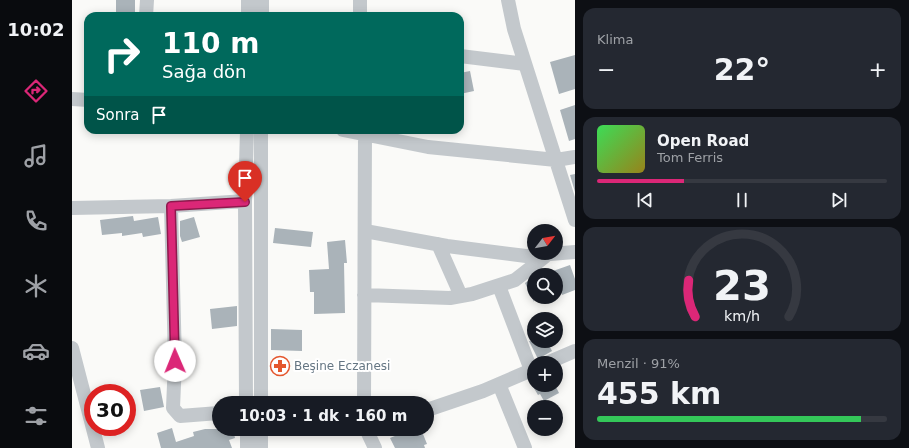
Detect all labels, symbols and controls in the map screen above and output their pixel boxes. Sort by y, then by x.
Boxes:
text: 10:02 [7,19,65,40]
text: 110 m [162,27,259,60]
icon: right [96,28,148,80]
text: Klima [597,32,633,47]
text: 22° [714,52,770,87]
text: − [597,57,615,82]
text: + [869,57,887,82]
text: Sağa dön [162,61,246,82]
icon: directions [22,77,50,105]
icon: arrive [148,104,170,126]
text: Sonra [96,106,140,124]
text: Open Road [657,132,749,150]
icon: music [22,142,50,170]
text: Tom Ferris [657,150,723,165]
pin [228,161,262,202]
icon: arrive [234,167,256,189]
icon: previous [634,189,656,211]
icon: pause [731,189,753,211]
icon: next [828,189,850,211]
icon: phone [22,207,50,235]
north arrow [527,224,563,260]
map controls [527,224,563,436]
text: 23 [713,260,771,309]
button: search [527,268,563,304]
icon: climate [22,272,50,300]
text: km/h [724,307,760,323]
button: layers [527,312,563,348]
icon: car [22,337,50,365]
position arrow [154,340,196,382]
pharmacy icon: Beşine Eczanesi [269,355,291,377]
button: + [527,356,563,392]
text: Menzil · 91% [597,356,680,371]
place label: Beşine Eczanesi [294,359,390,373]
text: 455 km [597,376,721,411]
speed limit sign: 30 [84,384,136,436]
button: − [527,400,563,436]
icon: filters [22,402,50,430]
text: 10:03 · 1 dk · 160 m [239,407,407,425]

